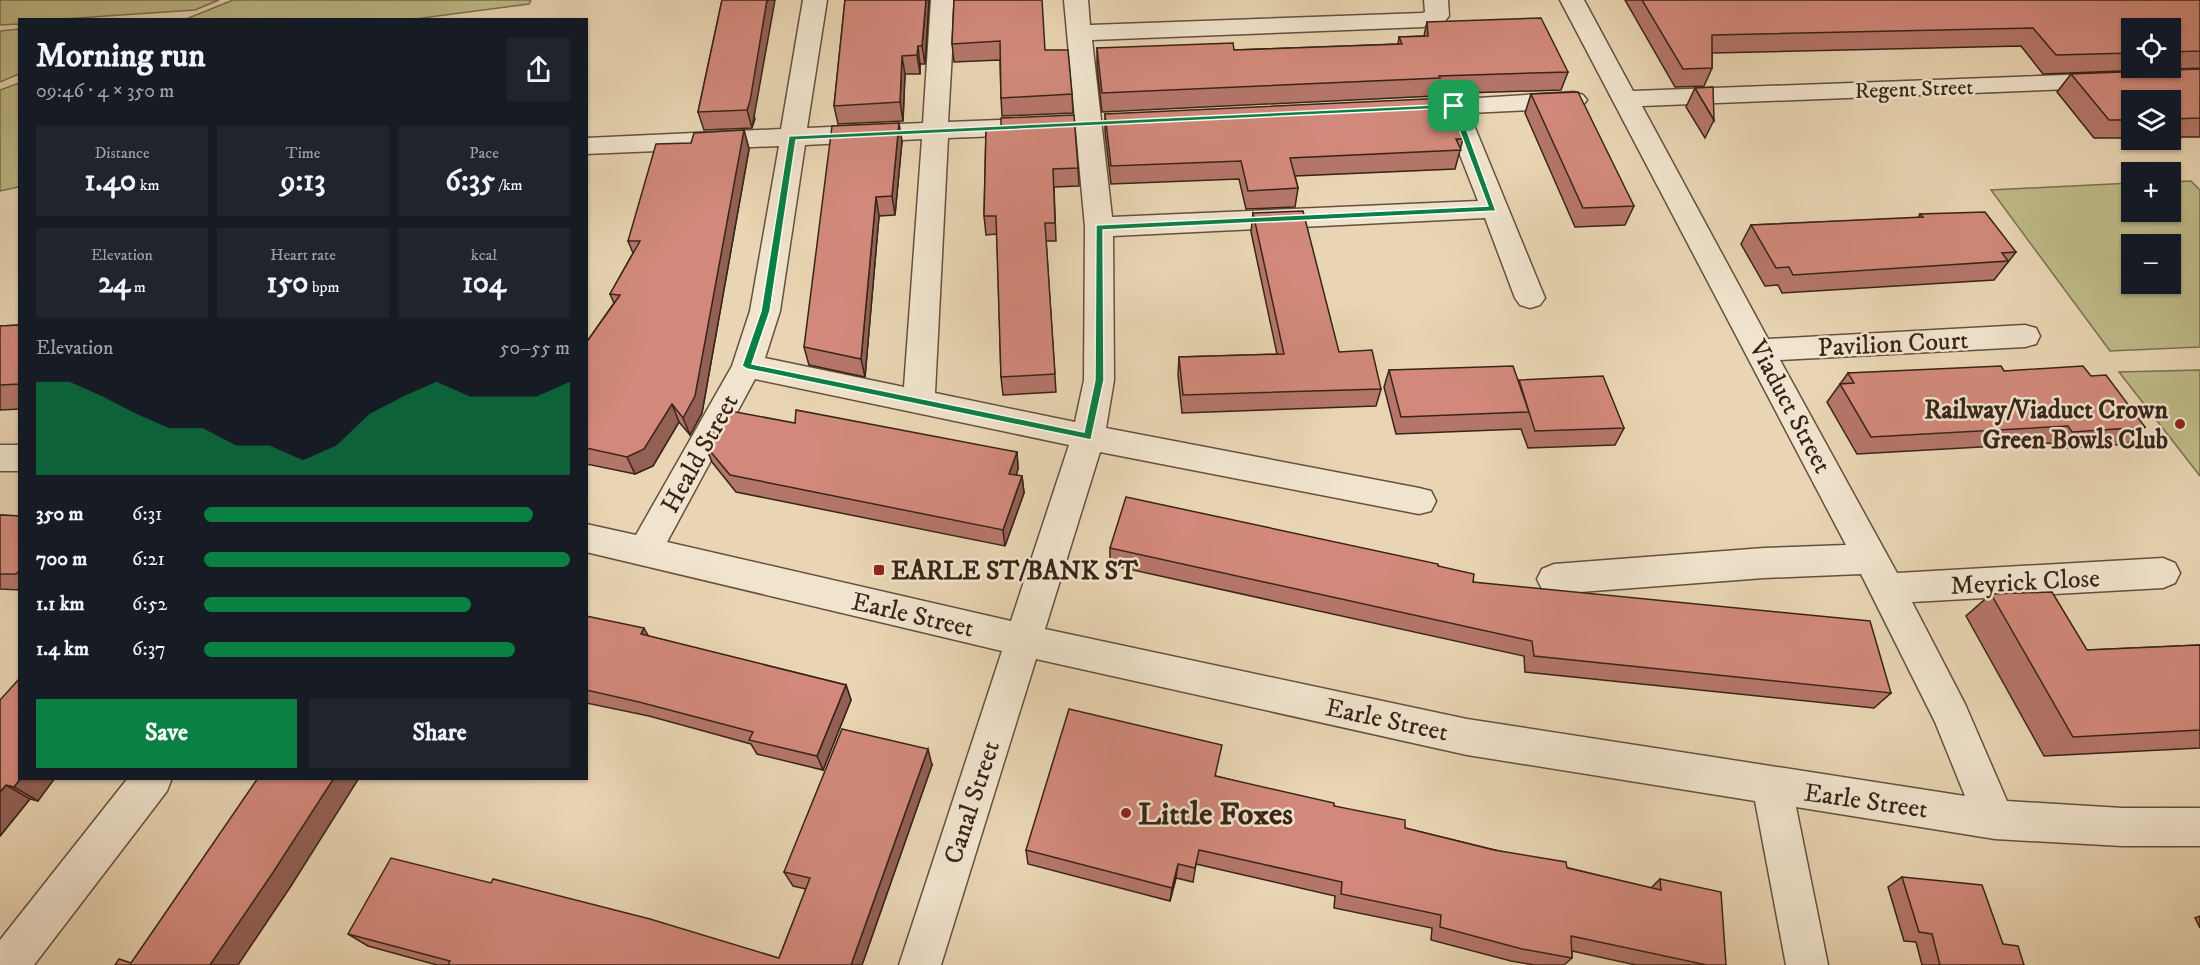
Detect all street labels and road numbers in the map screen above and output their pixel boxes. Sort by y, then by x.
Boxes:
street label: Regent Street [1854,74,1974,105]
street label: Pavilion Court [1817,324,1969,365]
street label: Viaduct Street [1740,334,1839,479]
street label: Heald Street [654,388,747,519]
street label: Meyrick Close [1949,562,2101,603]
street label: Earle Street [848,585,977,646]
street label: Earle Street [1322,691,1451,750]
street label: Canal Street [937,737,1008,868]
street label: Earle Street [1802,776,1930,826]

